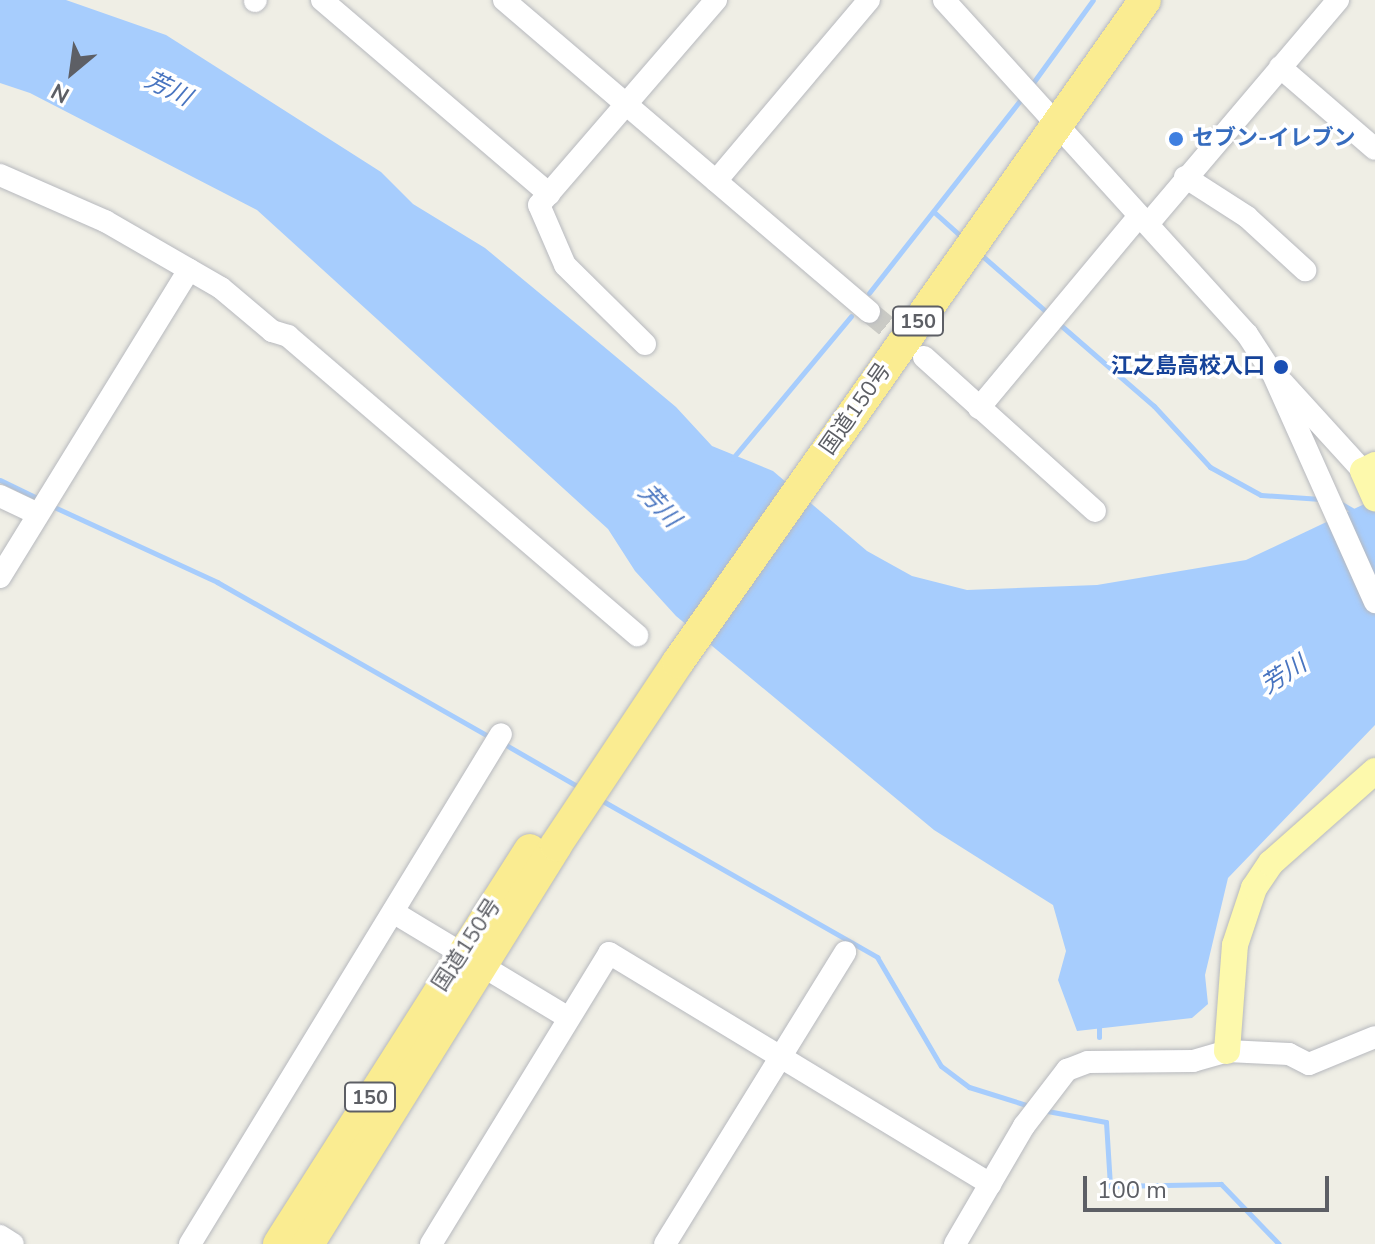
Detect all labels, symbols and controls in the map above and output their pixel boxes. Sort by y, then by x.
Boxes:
north arrow [32,32,112,112]
water label: 芳川 [140,66,196,112]
text: N [46,76,75,110]
place label: セブン-イレブン [1192,126,1356,152]
marker: セブン-イレブン [1167,130,1185,148]
road number: 150 [892,305,944,337]
place label: 江之島高校入口 [1111,354,1265,380]
street label: 国道150号 [815,358,897,460]
marker: 江之島高校入口 [1272,358,1290,376]
water label: 芳川 [632,479,686,533]
water label: 芳川 [1256,650,1312,700]
street label: 国道150号 [427,894,507,996]
road number: 150 [344,1081,396,1113]
scale bar [1087,1160,1333,1210]
text: 100 m [1097,1174,1167,1206]

